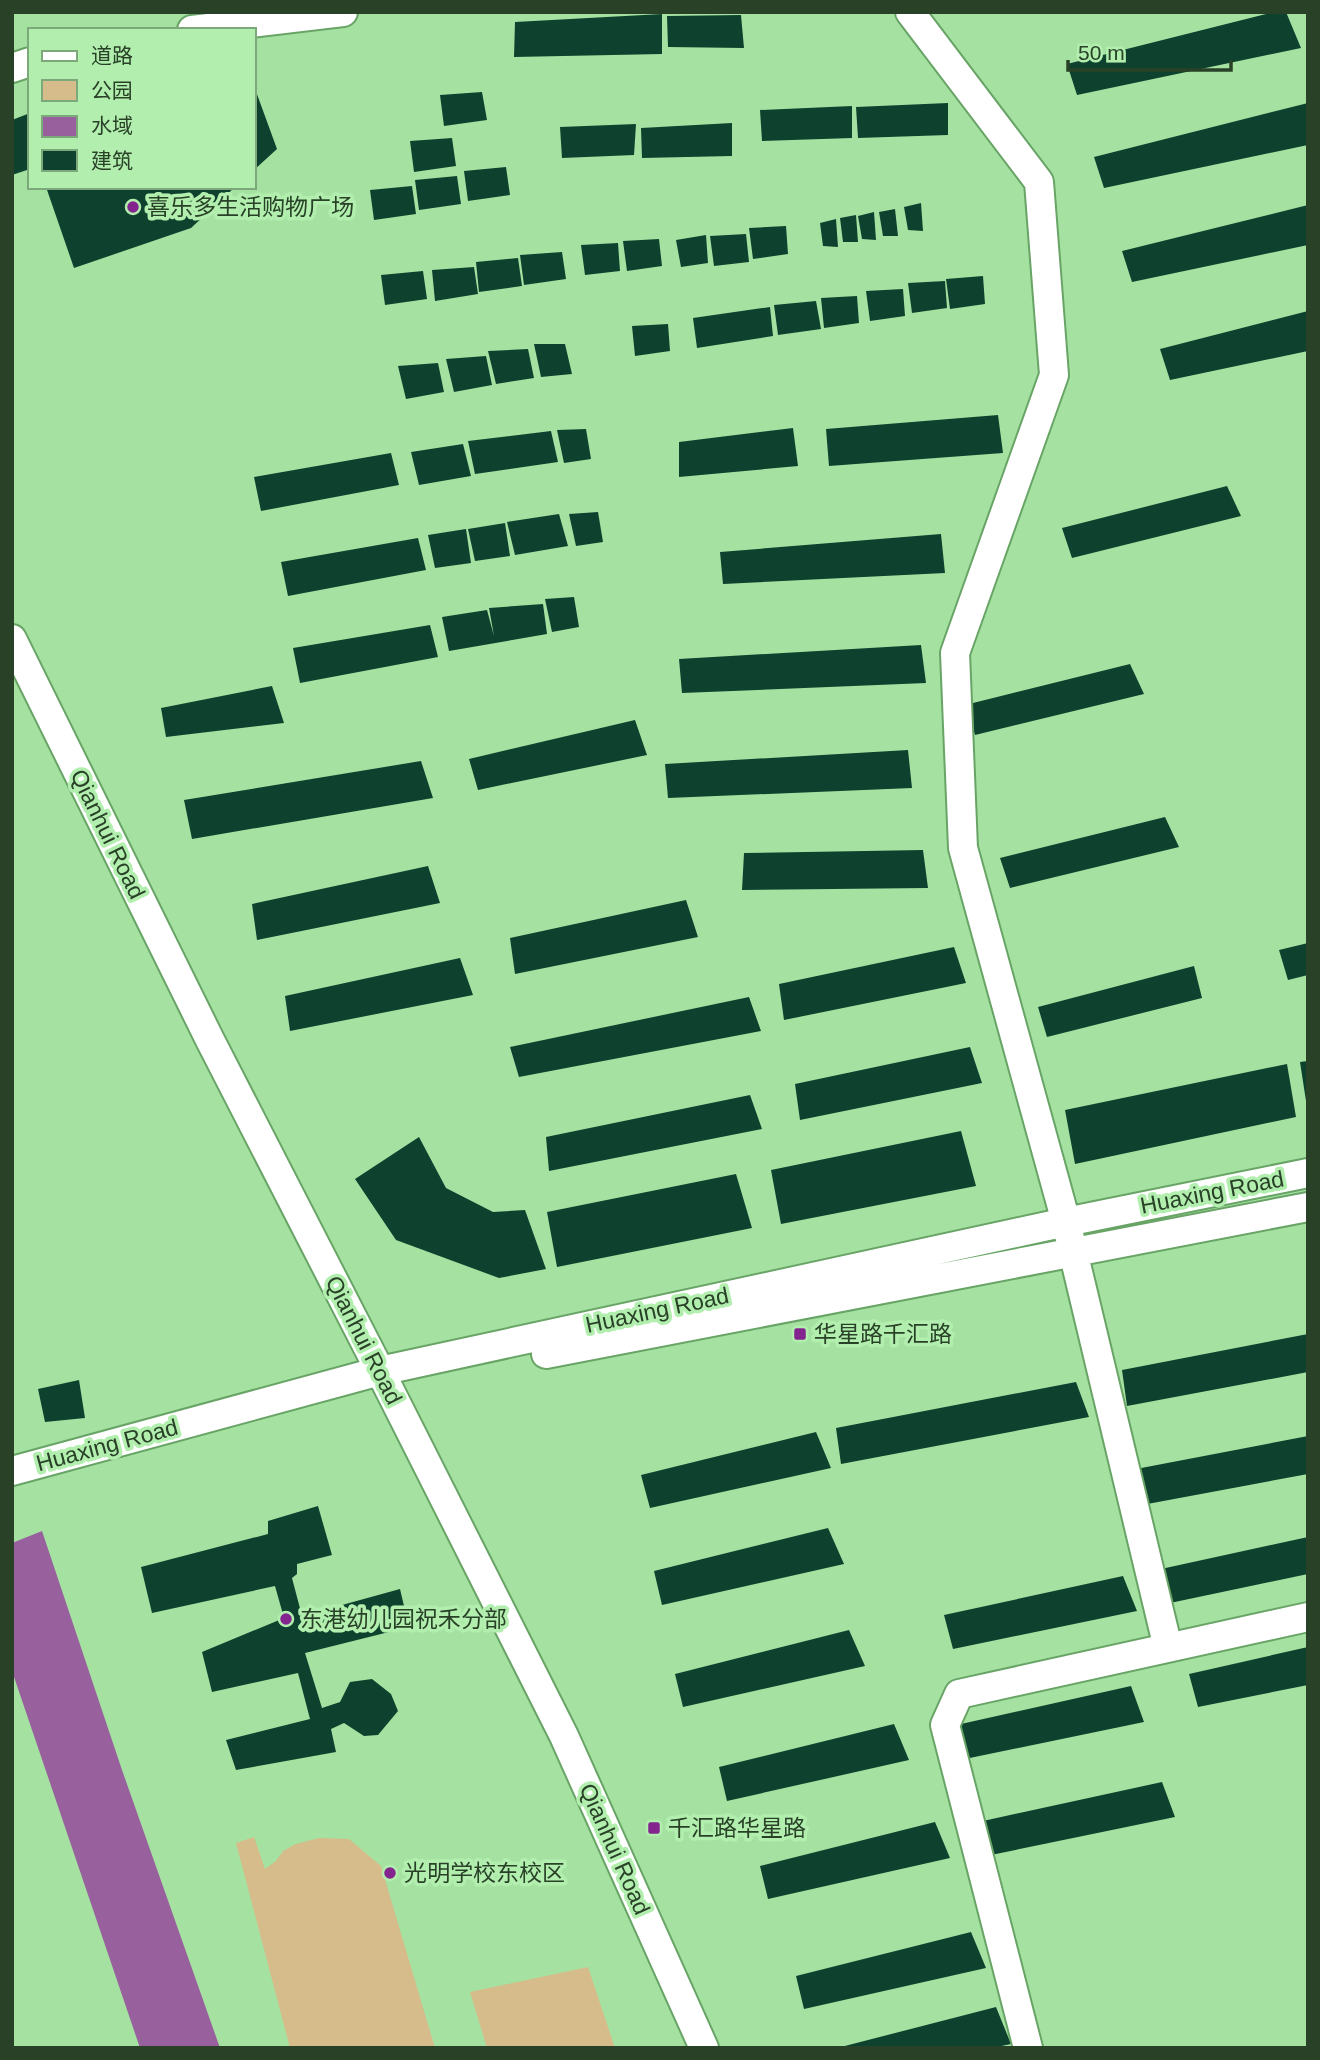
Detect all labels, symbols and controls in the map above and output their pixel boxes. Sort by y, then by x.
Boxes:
legend [28,28,256,189]
scale bar [1068,28,1231,72]
text: 50 m [1078,41,1125,64]
text: 道路 [91,44,133,67]
text: 公园 [91,79,133,102]
text: 水域 [91,114,133,137]
text: 建筑 [91,149,133,172]
place label: 喜乐多生活购物广场 [147,194,354,220]
marker: 喜乐多生活购物广场 [125,199,141,215]
street label: Qianhui Road [65,765,151,903]
street label: Huaxing Road [1138,1165,1286,1219]
street label: Qianhui Road [320,1271,408,1409]
street label: Huaxing Road [583,1282,731,1338]
place label: 华星路千汇路 [814,1321,952,1347]
marker: 华星路千汇路 [792,1326,808,1342]
street label: Huaxing Road [33,1414,181,1476]
place label: 东港幼儿园祝禾分部 [300,1606,507,1632]
marker: 东港幼儿园祝禾分部 [278,1611,294,1627]
street label: Qianhui Road [575,1779,655,1919]
place label: 千汇路华星路 [668,1815,806,1841]
marker: 千汇路华星路 [646,1820,662,1836]
place label: 光明学校东校区 [404,1860,565,1886]
marker: 光明学校东校区 [382,1865,398,1881]

